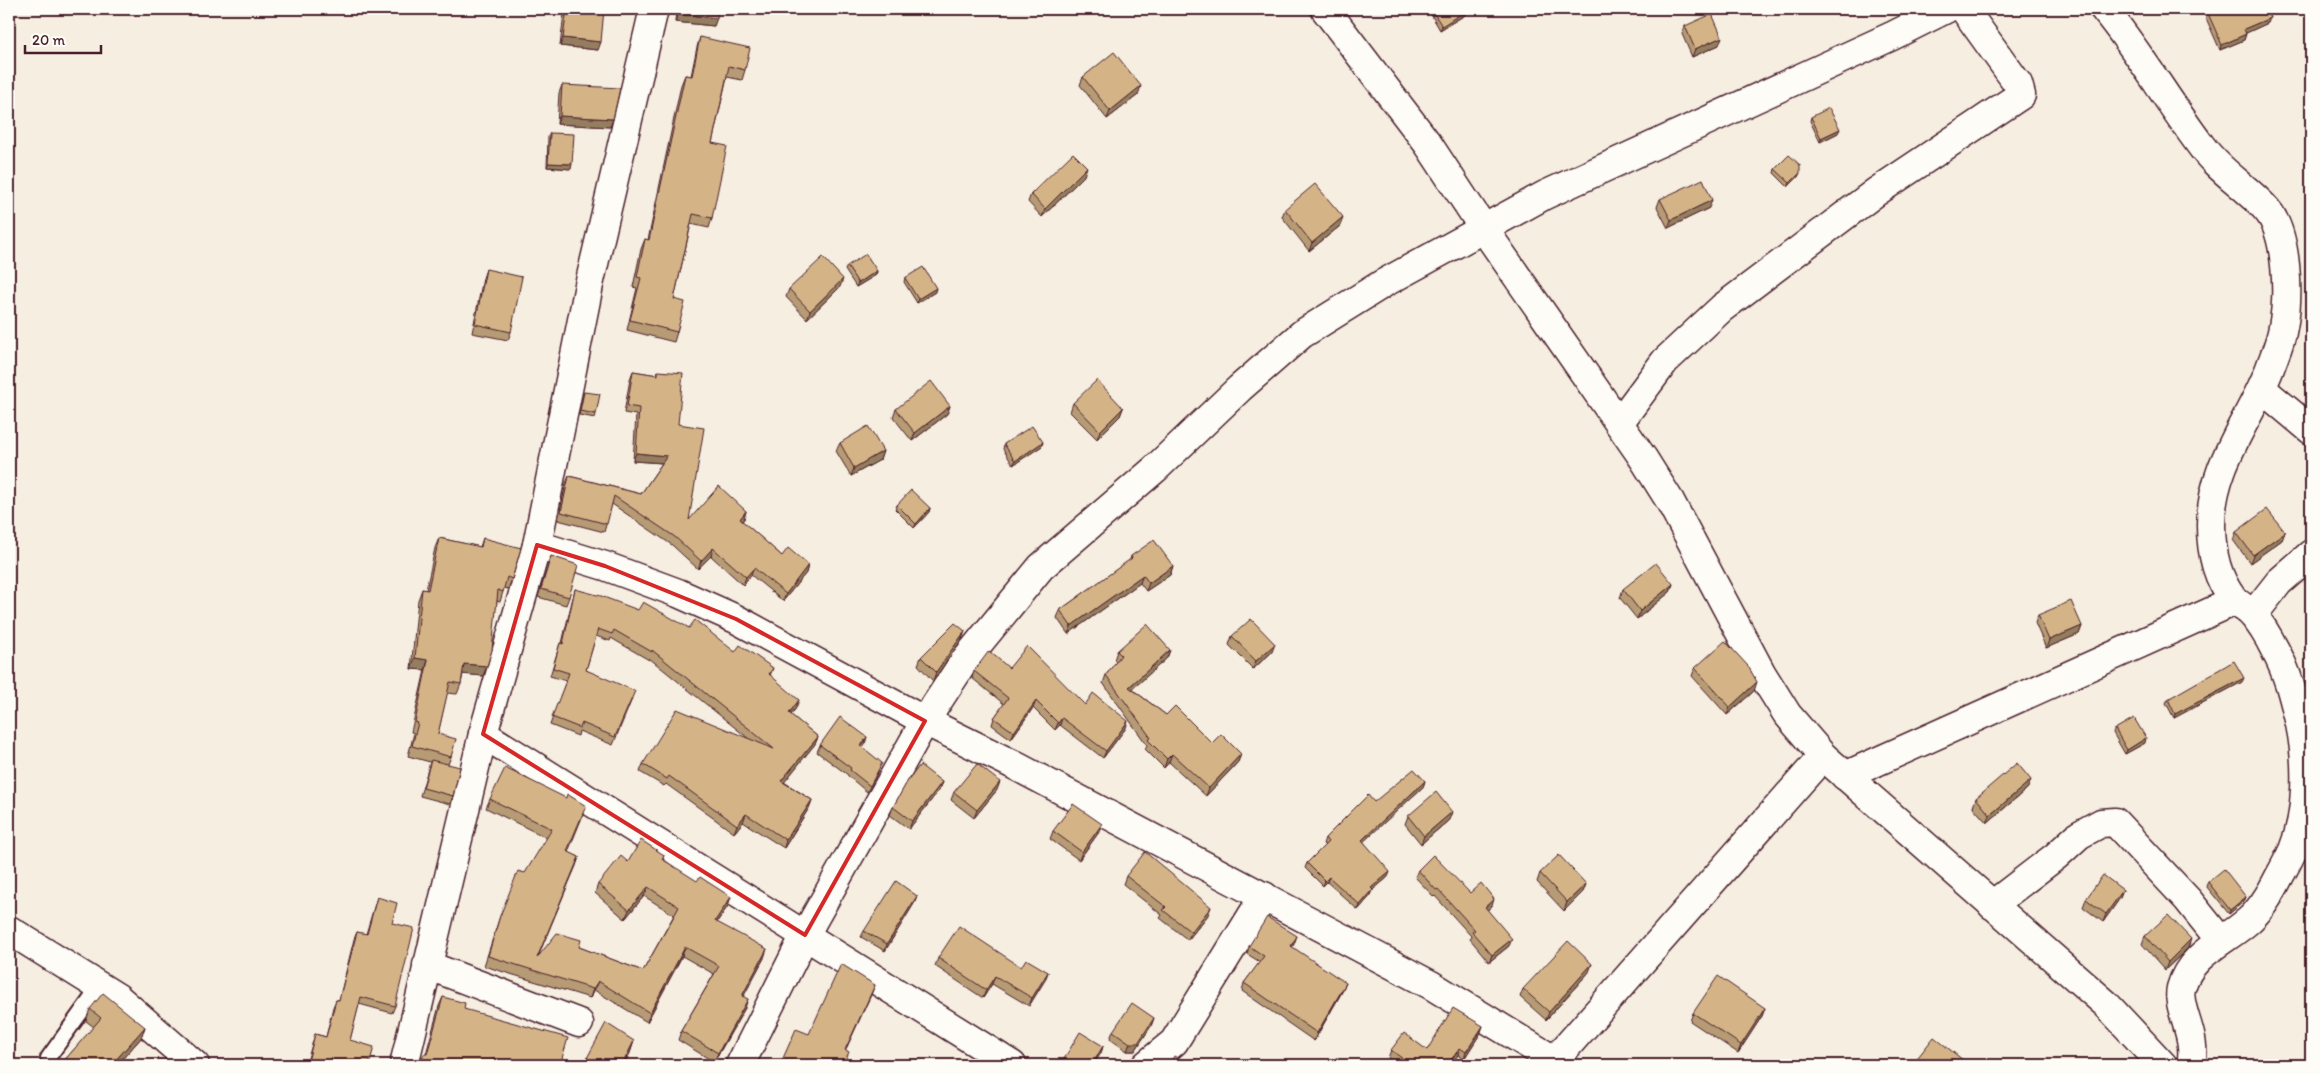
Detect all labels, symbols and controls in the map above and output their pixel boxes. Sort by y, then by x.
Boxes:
scale bar [25,22,101,54]
text: 20 m [32,31,66,49]

